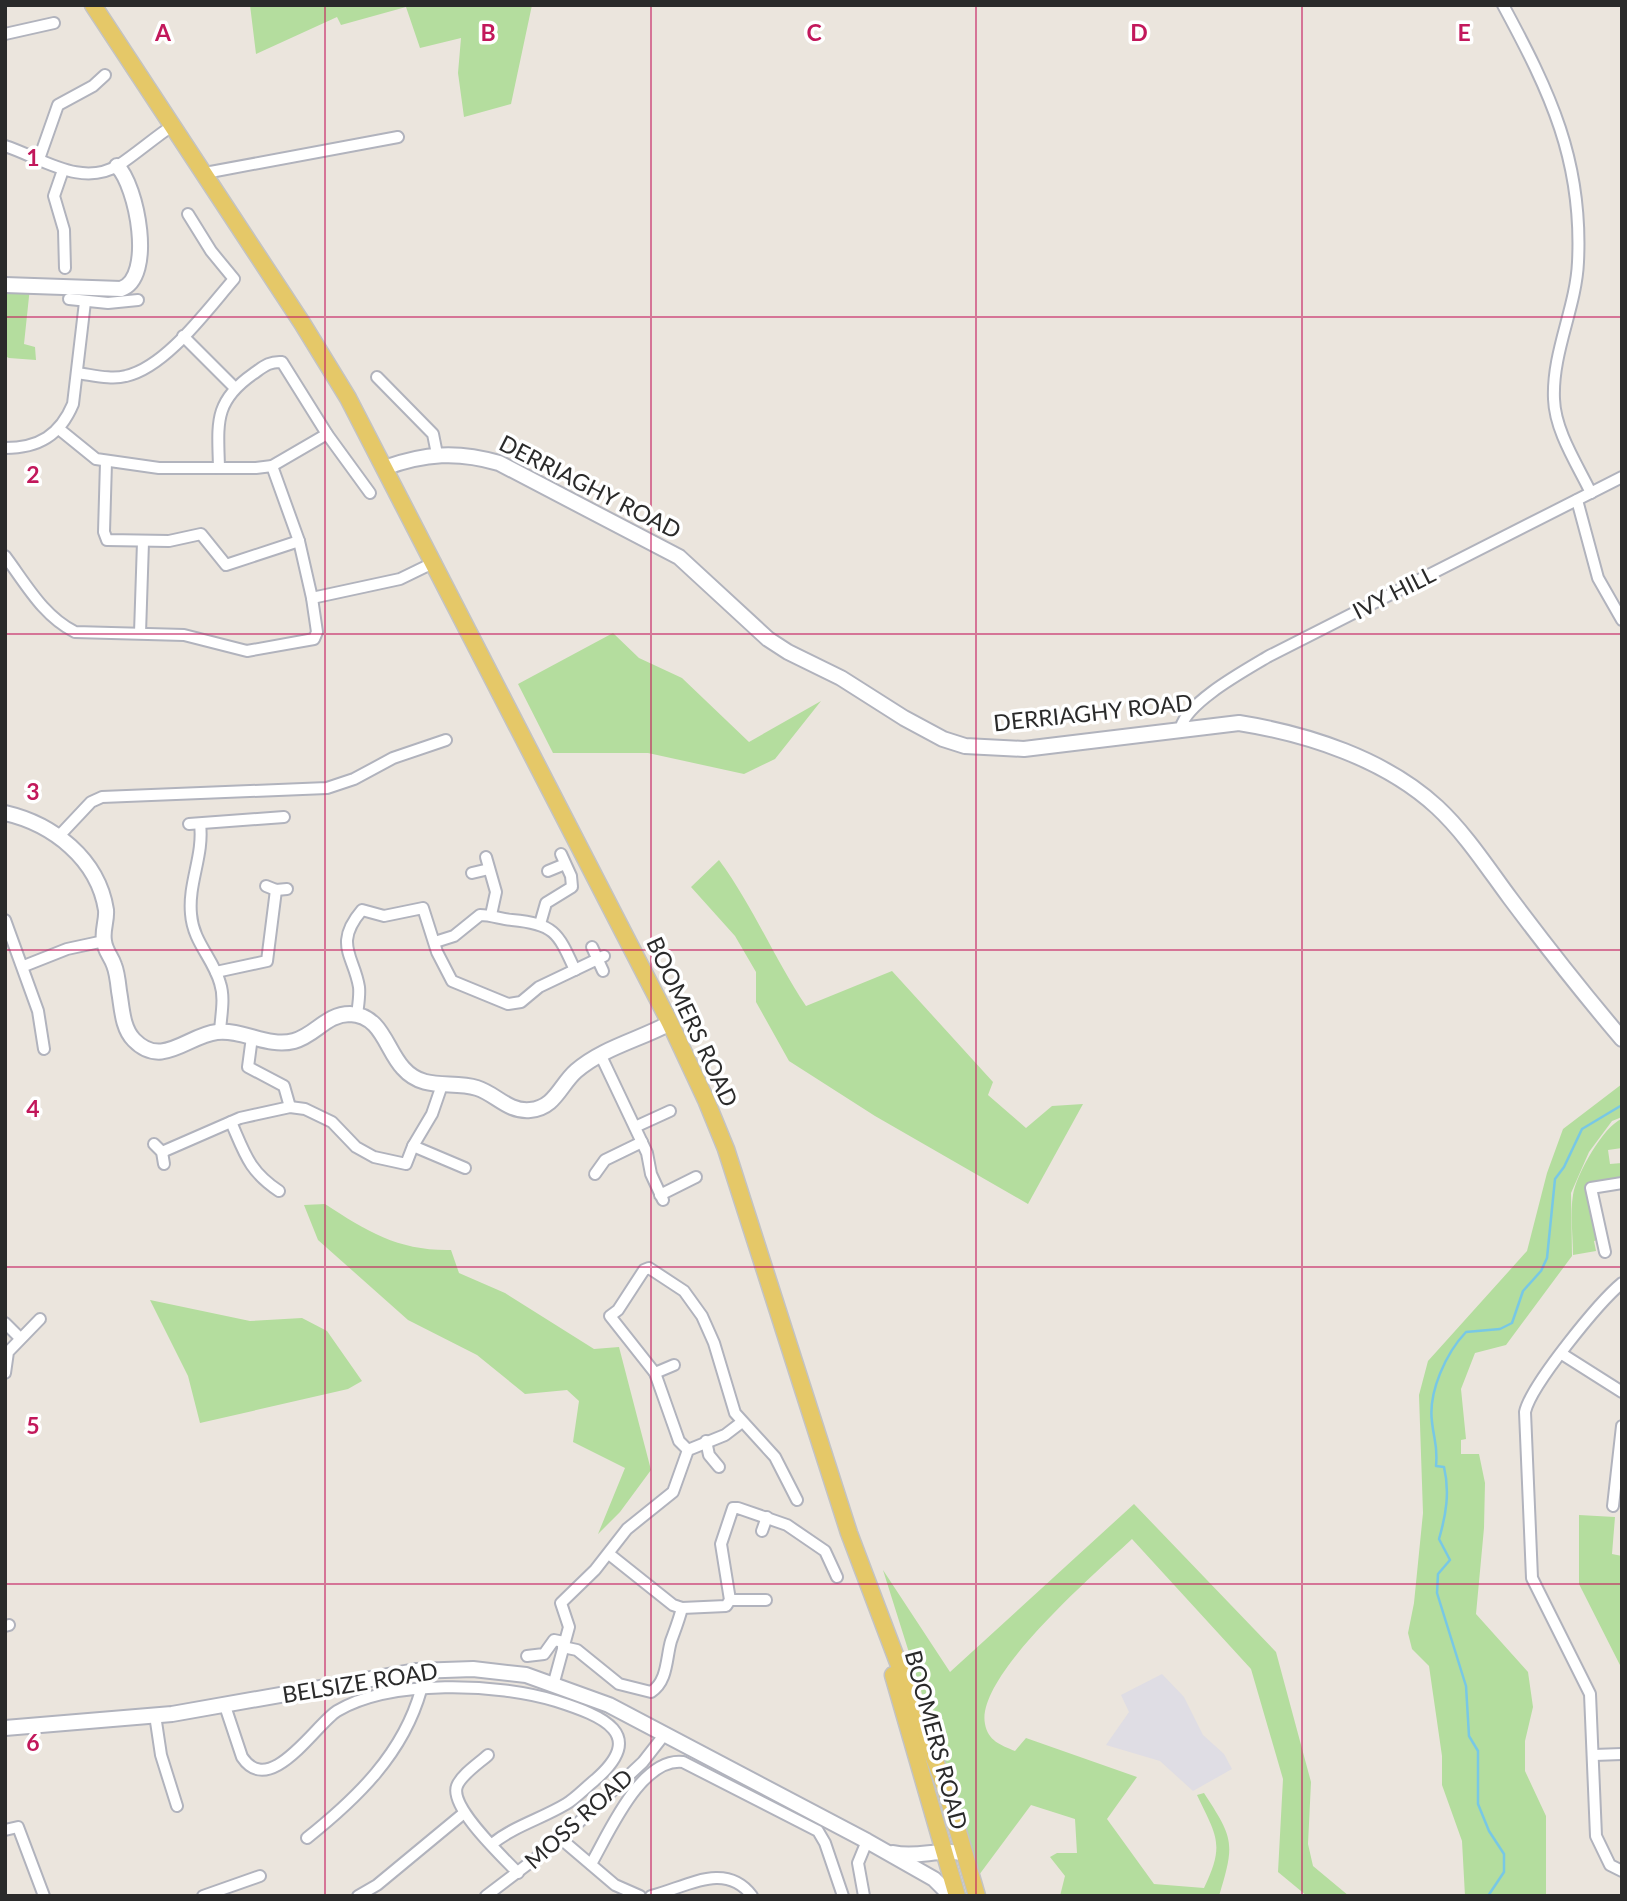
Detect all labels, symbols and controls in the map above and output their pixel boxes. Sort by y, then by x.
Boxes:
text: A [154,18,172,46]
text: B [480,18,496,46]
text: C [806,18,822,46]
text: D [1130,18,1148,46]
text: E [1457,18,1471,46]
text: 1 [26,143,40,171]
street label: DERRIAGHY ROAD [495,428,686,544]
text: 2 [26,460,40,488]
street label: IVY HILL [1348,559,1440,625]
street label: DERRIAGHY ROAD [992,688,1194,736]
text: 3 [26,777,40,805]
street label: BOOMERS ROAD [641,932,745,1111]
text: 4 [26,1094,40,1122]
text: 5 [26,1411,40,1439]
street label: BOOMERS ROAD [900,1647,974,1832]
street label: BELSIZE ROAD [280,1656,440,1708]
text: 6 [26,1728,40,1756]
street label: MOSS ROAD [518,1762,638,1874]

